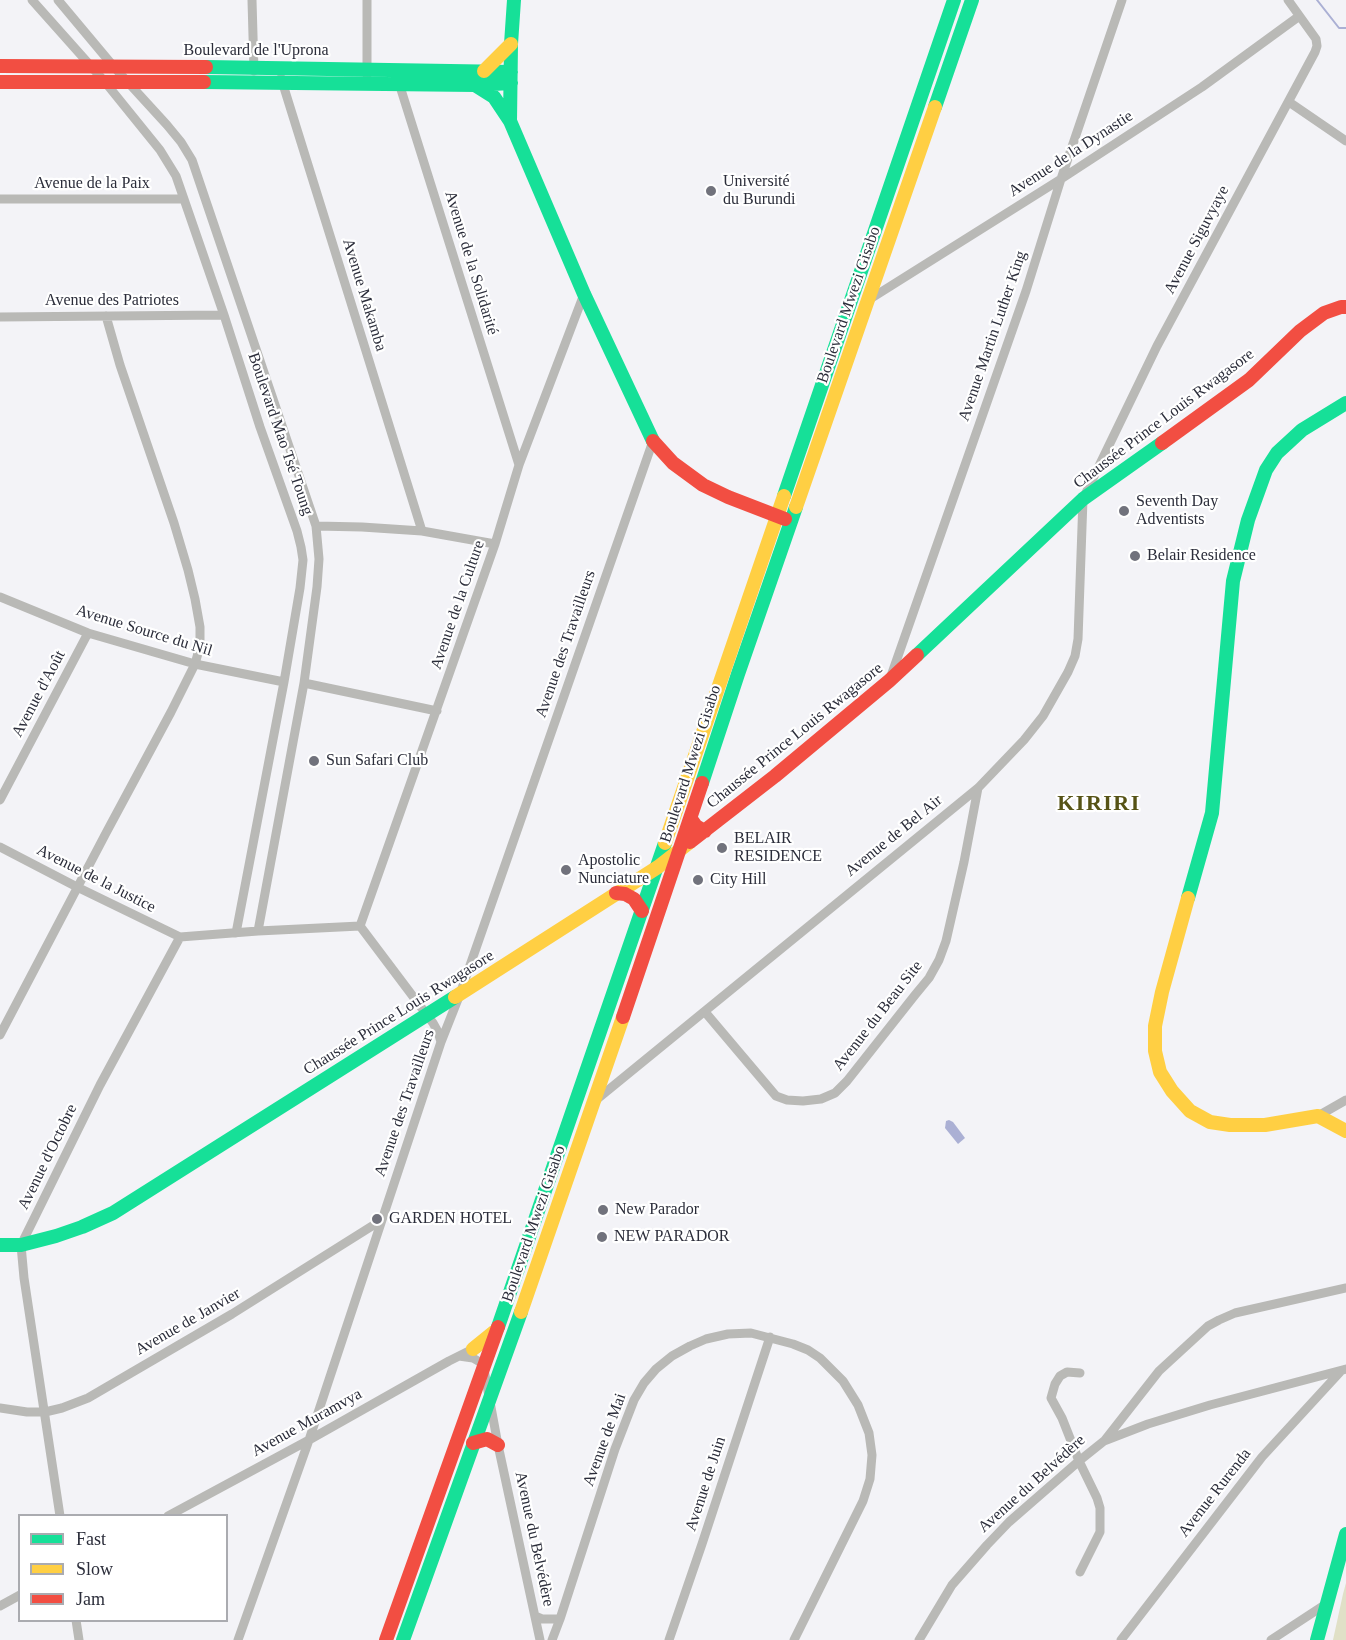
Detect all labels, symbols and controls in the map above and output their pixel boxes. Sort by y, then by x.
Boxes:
street label: Boulevard de l'Uprona [183,41,329,61]
street label: Avenue de la Dynastie [1005,107,1137,201]
place label: Université du Burundi [723,172,795,210]
street label: Avenue de la Paix [34,174,150,194]
street label: Avenue Siguvyaye [1160,182,1234,298]
marker: Université du Burundi [704,184,718,198]
street label: Avenue de la Solidarité [440,189,502,337]
street label: Boulevard Mwezi Gisabo [813,224,885,386]
street label: Avenue Makamba [338,236,390,354]
street label: Avenue Martin Luther King [955,248,1031,424]
street label: Avenue des Patriotes [45,291,179,311]
street label: Chaussée Prince Louis Rwagasore [1070,345,1258,493]
street label: Boulevard Mao Tsé Toung [243,350,317,518]
place label: Seventh Day Adventists [1136,492,1218,530]
marker: Seventh Day Adventists [1117,504,1131,518]
street label: Avenue de la Culture [427,538,489,672]
place label: Belair Residence [1147,546,1256,566]
marker: Belair Residence [1128,549,1142,563]
street label: Avenue des Travailleurs [532,568,600,720]
street label: Avenue Source du Nil [74,601,214,661]
street label: Avenue d'Août [8,647,70,741]
street label: Chaussée Prince Louis Rwagasore [703,659,887,813]
street label: Boulevard Mwezi Gisabo [656,683,726,845]
place label: Sun Safari Club [326,751,428,771]
marker: Sun Safari Club [307,754,321,768]
street label: Avenue de Bel Air [842,791,946,881]
district label: KIRIRI [1057,791,1141,817]
place label: BELAIR RESIDENCE [734,829,822,867]
street label: Avenue de la Justice [33,841,159,917]
marker: BELAIR RESIDENCE [715,841,729,855]
place label: Apostolic Nunciature [578,851,649,889]
marker: Apostolic Nunciature [559,863,573,877]
place label: City Hill [710,870,766,890]
marker: City Hill [691,873,705,887]
street label: Chaussée Prince Louis Rwagasore [300,946,498,1080]
street label: Avenue du Beau Site [829,957,927,1075]
street label: Avenue des Travailleurs [371,1027,439,1179]
street label: Avenue d'Octobre [14,1101,82,1213]
street label: Boulevard Mwezi Gisabo [498,1143,570,1305]
place label: New Parador [615,1200,699,1220]
marker: New Parador [596,1203,610,1217]
place label: GARDEN HOTEL [389,1209,512,1229]
marker: GARDEN HOTEL [370,1212,384,1226]
place label: NEW PARADOR [614,1227,729,1247]
marker: NEW PARADOR [595,1230,609,1244]
street label: Avenue de Janvier [132,1284,244,1360]
street label: Avenue Muramvya [249,1385,365,1461]
street label: Avenue de Mai [579,1391,631,1489]
street label: Avenue du Belvédère [975,1431,1089,1537]
street label: Avenue de Juin [682,1434,730,1534]
street label: Avenue Rurenda [1175,1445,1255,1541]
street label: Avenue du Belvédère [510,1470,558,1608]
legend [18,1514,228,1622]
text: Fast [76,1529,106,1549]
text: Slow [76,1559,113,1579]
text: Jam [76,1589,105,1609]

